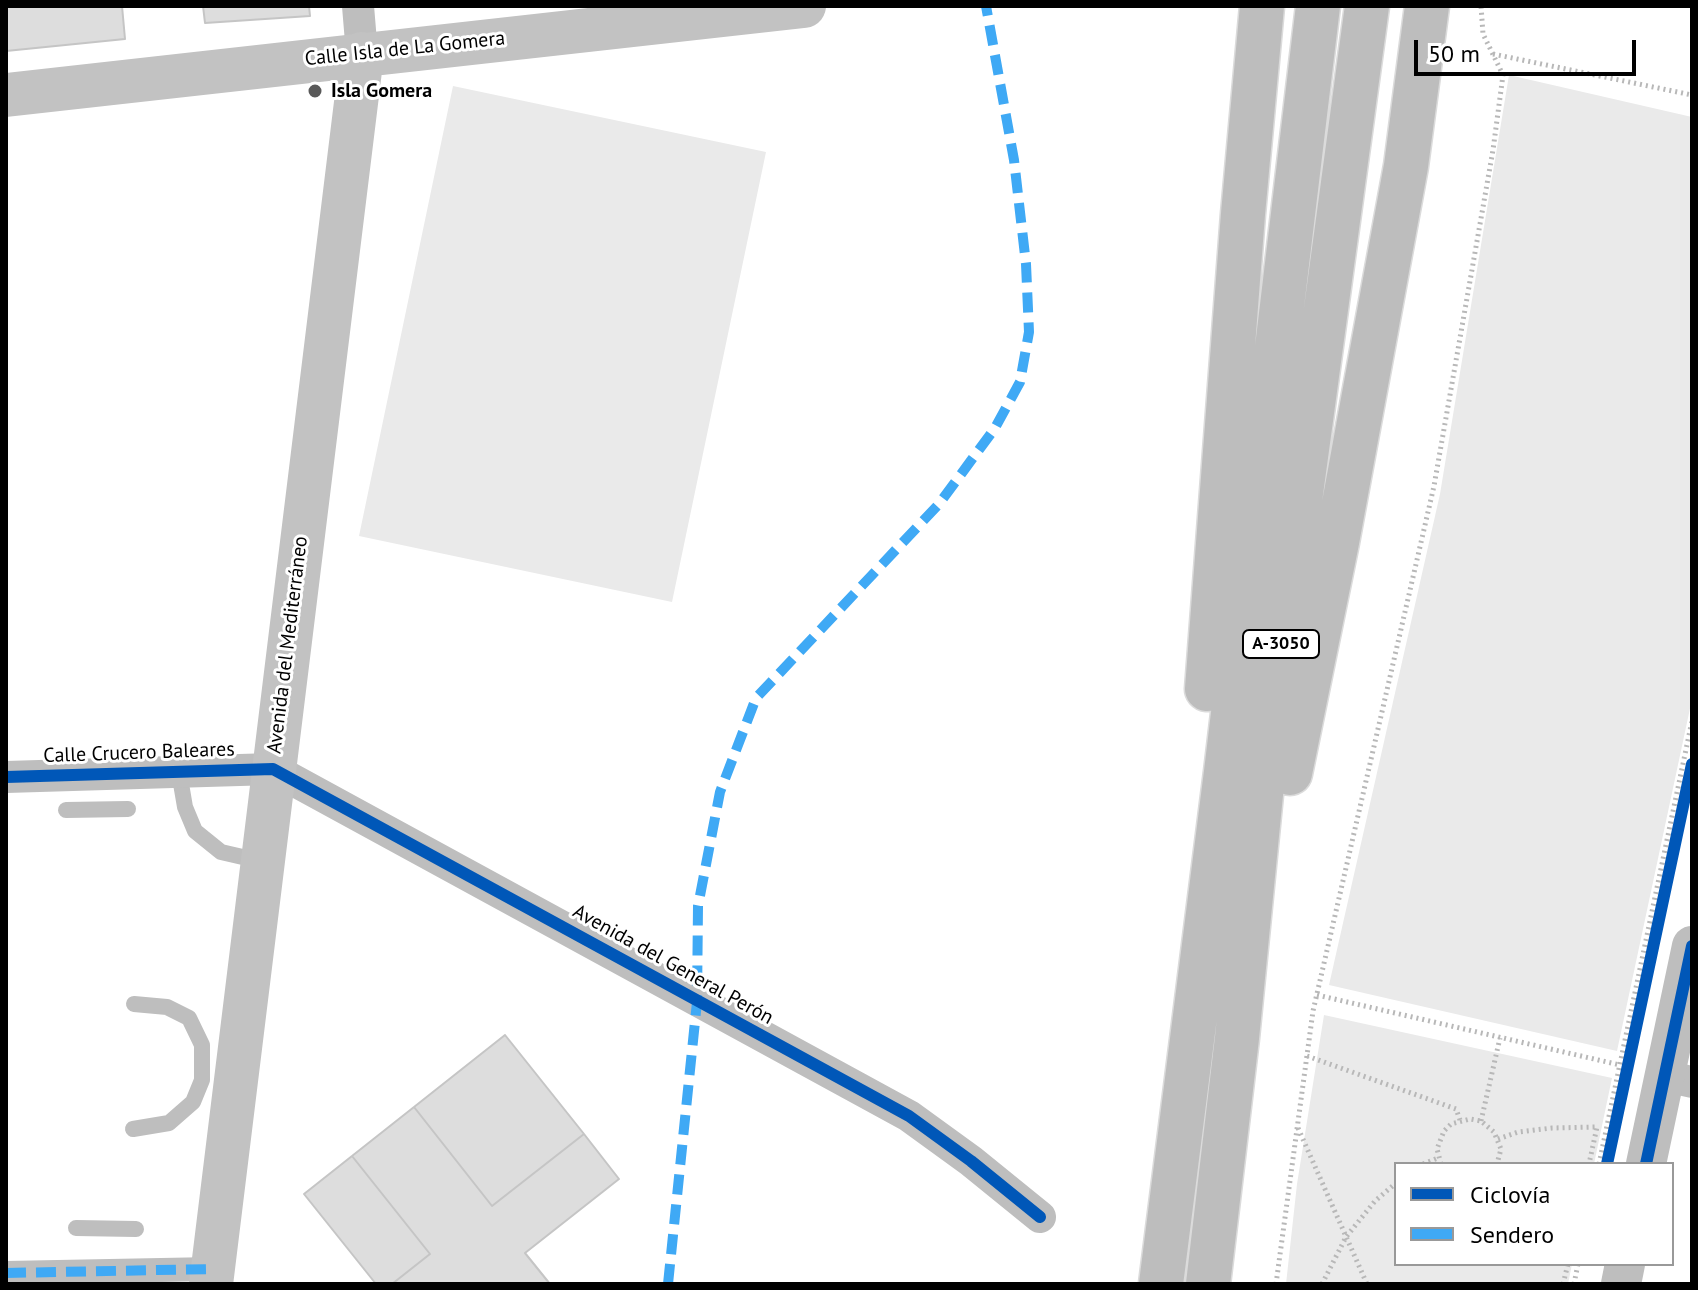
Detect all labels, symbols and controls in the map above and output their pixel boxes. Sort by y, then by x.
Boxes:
scale bar [1418,24,1640,74]
street label: Calle Isla de La Gomera [304,27,506,71]
text: 50 m [1428,38,1480,69]
place label: Isla Gomera [331,79,432,103]
marker: Isla Gomera [306,82,324,100]
street label: Avenida del Mediterráneo [263,535,313,755]
road number: A-3050 [1243,630,1319,658]
street label: Calle Crucero Baleares [43,738,235,768]
street label: Avenida del General Perón [569,900,777,1030]
legend [1394,1162,1674,1266]
text: Ciclovía [1470,1179,1550,1210]
text: Sendero [1470,1219,1554,1250]

